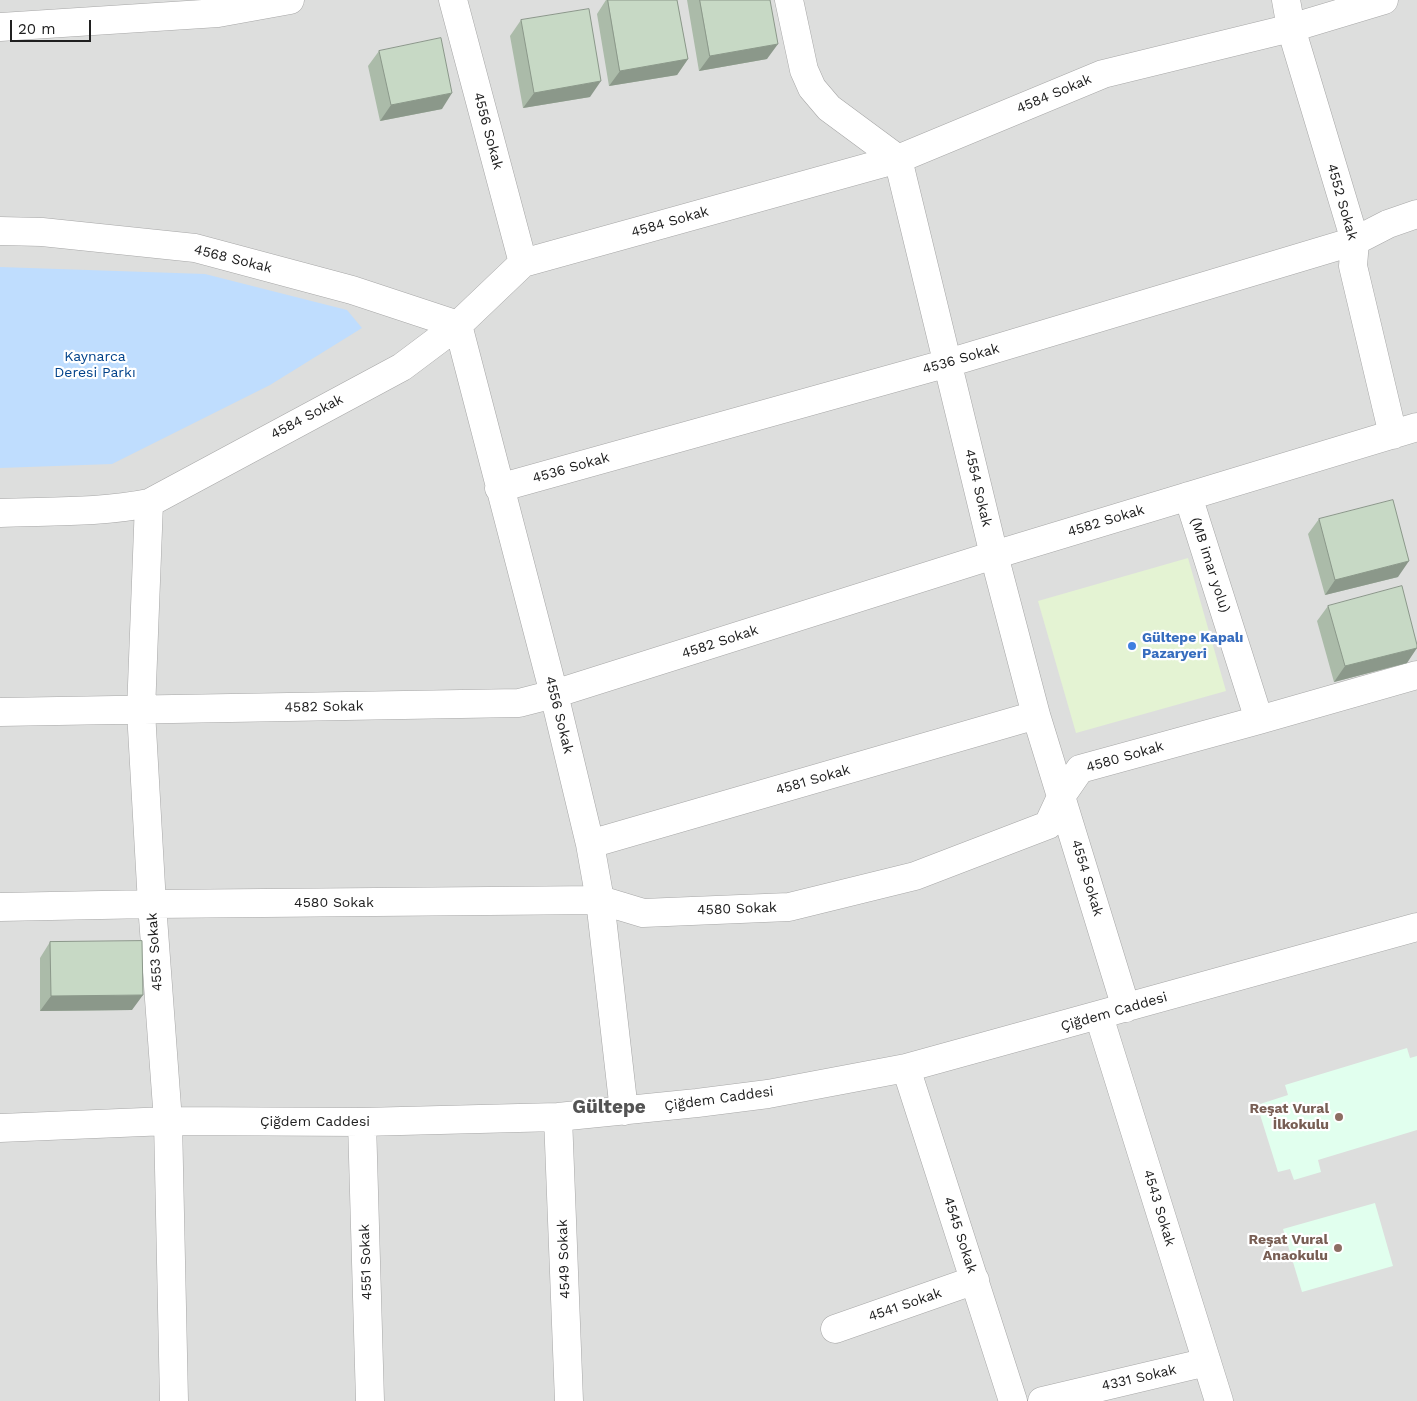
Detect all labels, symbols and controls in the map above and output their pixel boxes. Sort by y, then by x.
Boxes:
scale bar [12,10,94,42]
text: 20 m [18,20,56,38]
street label: 4584 Sokak [1014,71,1094,117]
street label: 4556 Sokak [470,91,506,171]
street label: 4552 Sokak [1323,162,1361,242]
street label: 4584 Sokak [629,203,711,241]
street label: 4568 Sokak [192,241,274,277]
street label: 4536 Sokak [921,340,1001,378]
park label: Kaynarca Deresi Parkı [54,349,136,382]
street label: 4584 Sokak [268,391,346,443]
street label: 4554 Sokak [961,448,995,528]
street label: 4536 Sokak [531,449,611,487]
street label: 4582 Sokak [1066,501,1146,541]
street label: (MB imar yolu) [1187,515,1233,615]
street label: 4582 Sokak [680,622,760,662]
place label: Gültepe Kapalı Pazaryeri [1142,630,1243,662]
marker: Gültepe Kapalı Pazaryeri [1126,640,1138,652]
street label: 4556 Sokak [541,675,577,755]
street label: 4582 Sokak [284,698,364,716]
street label: 4580 Sokak [1084,738,1166,776]
street label: 4581 Sokak [774,761,852,799]
street label: 4554 Sokak [1067,838,1107,918]
street label: 4580 Sokak [294,895,374,911]
street label: 4580 Sokak [697,899,777,919]
street label: 4553 Sokak [144,912,166,992]
street label: Çiğdem Caddesi [1059,989,1169,1035]
street label: Çiğdem Caddesi [663,1083,775,1115]
district label: Gültepe [572,1096,646,1118]
place label: Reşat Vural İlkokulu [1249,1101,1329,1134]
marker: Reşat Vural İlkokulu [1333,1111,1345,1123]
street label: Çiğdem Caddesi [260,1114,370,1130]
street label: 4543 Sokak [1139,1168,1179,1248]
street label: 4545 Sokak [940,1195,980,1275]
street label: 4549 Sokak [554,1219,574,1299]
street label: 4551 Sokak [356,1224,376,1300]
place label: Reşat Vural Anaokulu [1248,1232,1328,1264]
marker: Reşat Vural Anaokulu [1332,1242,1344,1254]
street label: 4541 Sokak [866,1285,944,1325]
street label: 4331 Sokak [1100,1361,1178,1395]

